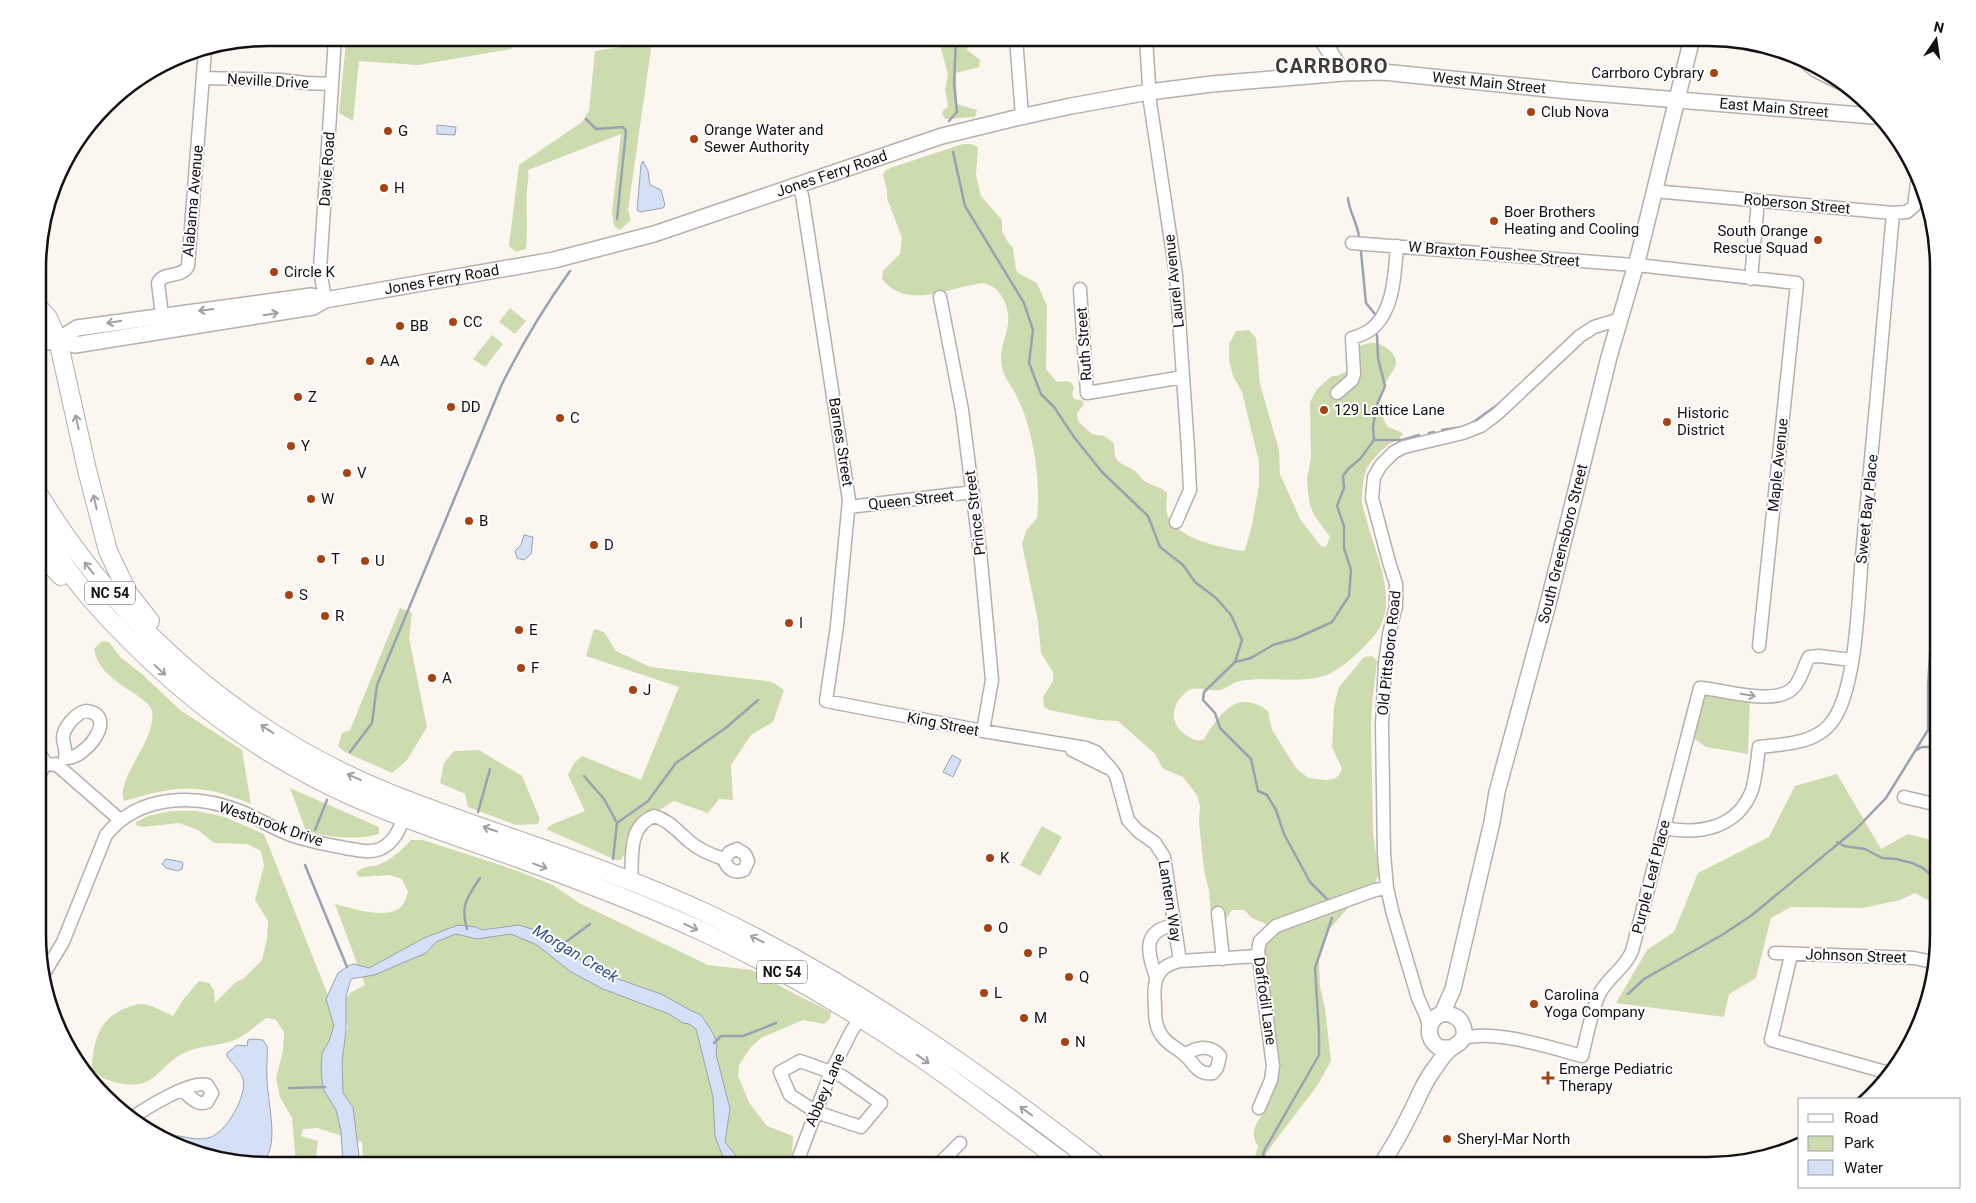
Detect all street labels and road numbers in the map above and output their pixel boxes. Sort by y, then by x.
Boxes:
street label: West Main Street [1431,68,1547,98]
street label: Neville Drive [227,70,310,92]
street label: East Main Street [1719,94,1830,121]
street label: Davie Road [315,131,339,207]
street label: Alabama Avenue [179,144,207,258]
street label: Jones Ferry Road [774,146,890,201]
street label: Roberson Street [1743,190,1851,218]
street label: Laurel Avenue [1160,233,1188,329]
street label: W Braxton Foushee Street [1407,238,1581,270]
street label: Jones Ferry Road [383,261,500,299]
street label: Ruth Street [1072,306,1096,382]
street label: Barnes Street [825,396,857,488]
street label: Maple Avenue [1764,417,1792,513]
street label: Sweet Bay Place [1852,453,1882,565]
street label: South Greensboro Street [1534,462,1591,626]
street label: Prince Street [961,469,989,557]
street label: Queen Street [867,487,955,513]
road number: NC 54 [85,582,135,604]
street label: Old Pittsboro Road [1373,590,1405,716]
street label: King Street [905,708,981,740]
street label: Westbrook Drive [216,798,326,850]
street label: Purple Leaf Place [1628,818,1674,936]
street label: Lantern Way [1155,859,1185,943]
street label: Johnson Street [1805,945,1907,967]
street label: Daffodil Lane [1250,956,1280,1046]
road number: NC 54 [757,960,807,984]
street label: Abbey Lane [802,1051,848,1129]

